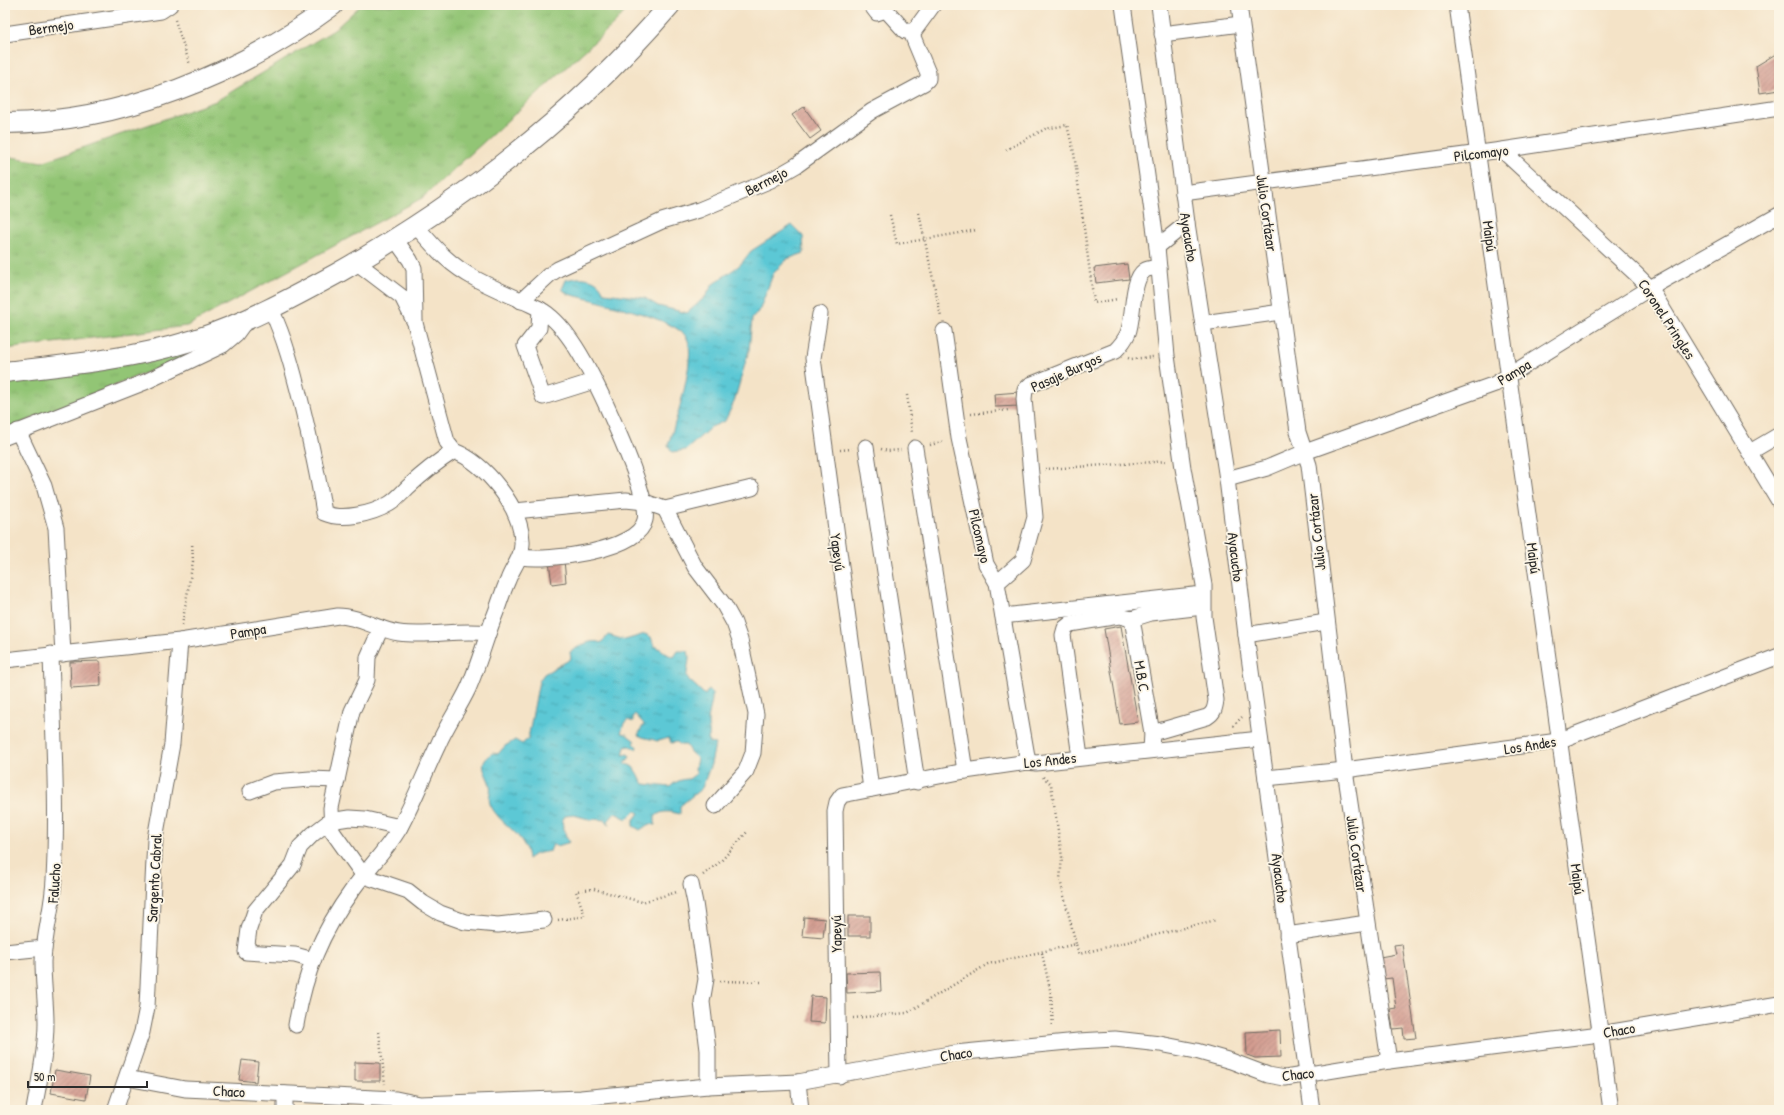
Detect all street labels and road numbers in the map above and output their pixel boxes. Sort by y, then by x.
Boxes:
street label: Bermejo [27,13,75,41]
street label: Pilcomayo [1452,139,1510,167]
street label: Bermejo [741,161,791,201]
street label: Julio Cortázar [1251,173,1283,253]
street label: Ayacucho [1175,211,1203,263]
street label: Maipú [1477,219,1503,253]
street label: Coronel Pringles [1633,275,1701,363]
street label: Pasaje Burgos [1027,347,1105,397]
street label: Pampa [1493,354,1535,390]
street label: Julio Cortázar [1301,492,1330,572]
street label: Pilcomayo [964,507,996,565]
street label: Ayacucho [1223,531,1249,583]
street label: Yapeyú [825,532,851,572]
street label: Maipú [1521,541,1547,575]
street label: Pampa [229,618,267,644]
street label: M.B.C [1129,659,1155,693]
street label: Los Andes [1502,730,1558,759]
street label: Los Andes [1023,747,1077,773]
street label: Julio Cortázar [1341,814,1373,894]
street label: Sargento Cabral [141,833,167,923]
street label: Ayacucho [1267,852,1293,904]
street label: Falucho [42,862,66,905]
street label: Maipú [1565,862,1591,896]
street label: Yapeyú [825,915,847,953]
street label: Chaco [1601,1017,1637,1043]
street label: Chaco [939,1041,973,1067]
street label: Chaco [1281,1062,1315,1086]
street label: Chaco [212,1080,246,1102]

